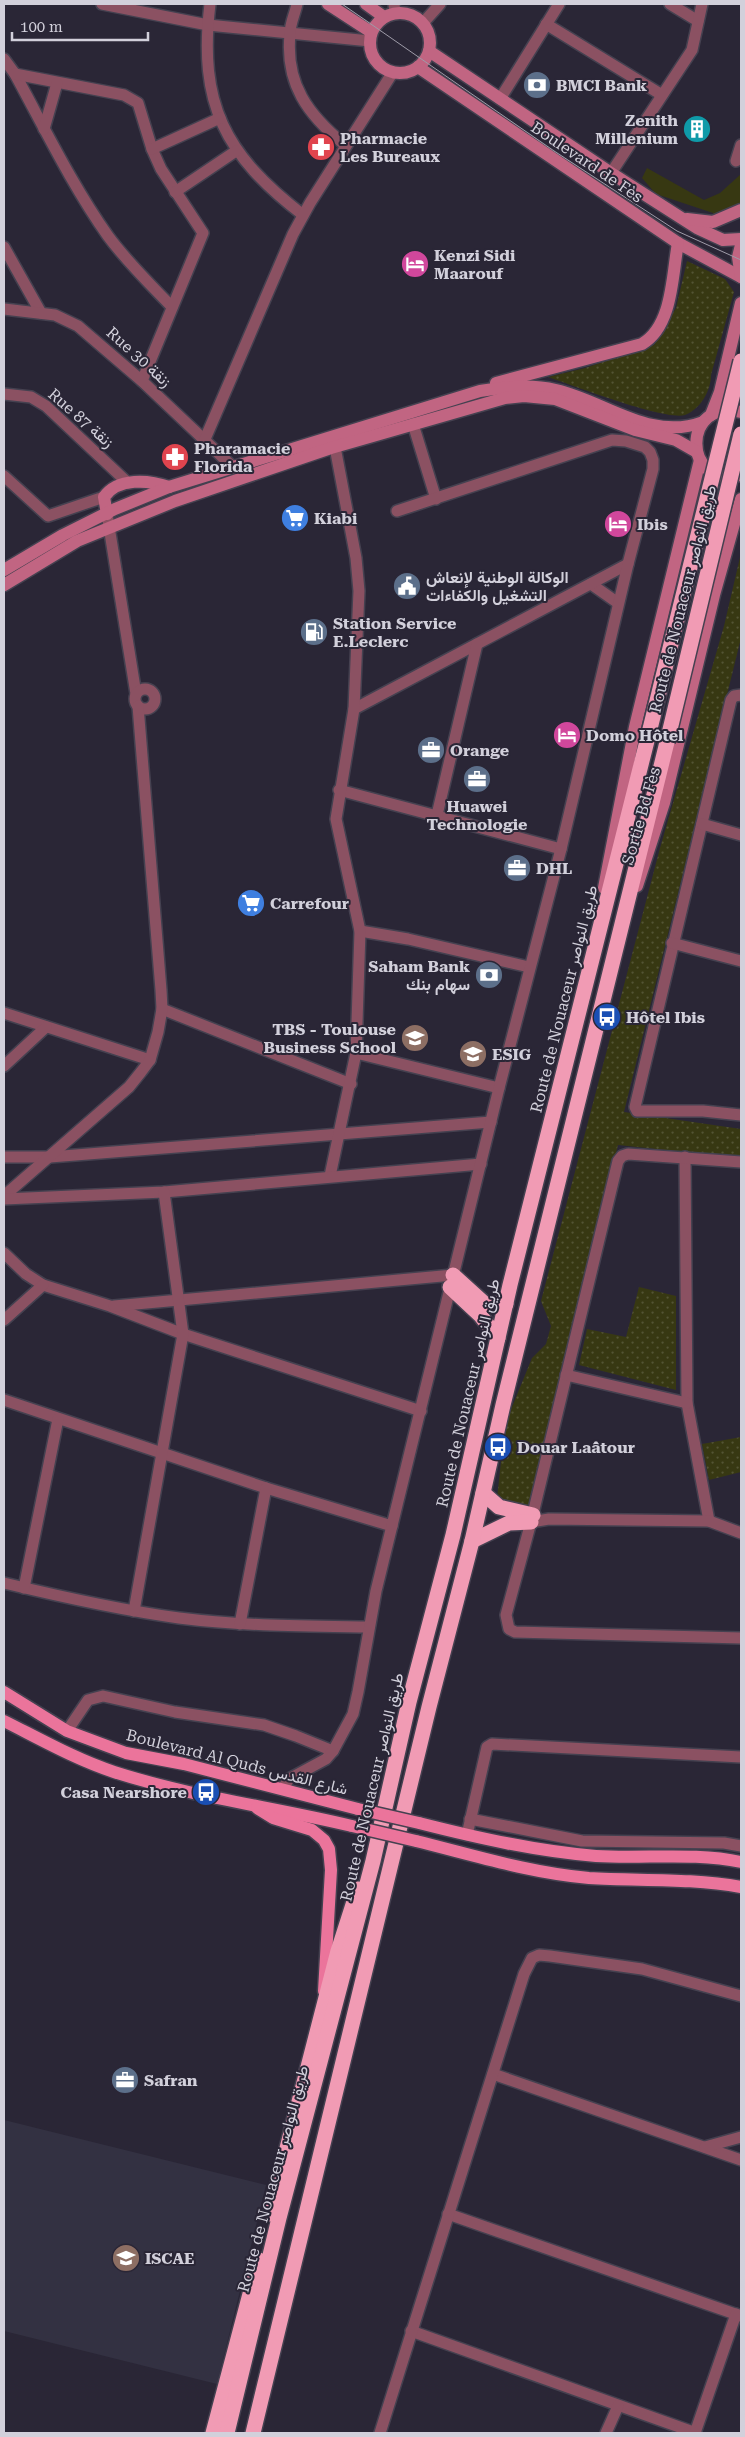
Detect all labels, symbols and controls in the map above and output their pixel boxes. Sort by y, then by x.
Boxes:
scale bar [12,10,149,42]
text: 100 m [20,18,63,36]
bank icon: BMCI Bank [522,70,552,100]
place label: BMCI Bank [556,76,647,95]
place label: Zenith Millenium [595,111,679,148]
building icon: Zenith Millenium [682,114,712,144]
street label: Boulevard de Fès [527,118,647,207]
place label: Pharmacie Les Bureaux [340,129,440,166]
pharmacy icon: Pharmacie Les Bureaux [306,132,336,162]
place label: Kenzi Sidi Maarouf [434,246,516,283]
hotel icon: Kenzi Sidi Maarouf [400,249,430,279]
street label: Rue 30 زنقة [102,323,175,392]
street label: Rue 87 زنقة [44,384,118,452]
place label: Pharamacie Florida [194,439,290,476]
pharmacy icon: Pharamacie Florida [160,442,190,472]
street label: Route de Nouaceur طريق النواصر [646,483,721,715]
supermarket icon: Kiabi [280,503,310,533]
place label: Kiabi [314,509,358,528]
hotel icon: Ibis [603,509,633,539]
place label: Ibis [637,515,668,534]
place label: الوكالة الوطنية لإنعاش التشغيل والكفاءات [426,568,569,606]
public building icon: الوكالة الوطنية لإنعاش التشغيل والكفاءات [392,571,422,601]
place label: Station Service E.Leclerc [333,614,457,651]
fuel station icon: Station Service E.Leclerc [299,617,329,647]
hotel icon: Domo Hôtel [552,720,582,750]
place label: Domo Hôtel [586,726,684,745]
office icon: Orange [416,735,446,765]
place label: Orange [450,741,509,760]
office icon: Huawei Technologie [462,764,492,794]
street label: Sortie Bd Fès [618,764,664,867]
place label: Huawei Technologie [427,797,527,834]
office icon: DHL [502,853,532,883]
place label: DHL [536,859,572,878]
street label: Route de Nouaceur طريق النواصر [527,883,602,1115]
supermarket icon: Carrefour [236,888,266,918]
place label: Carrefour [270,894,349,913]
place label: Saham Bank سهام بنك [368,957,470,995]
bank icon: Saham Bank سهام بنك [474,960,504,990]
bus stop icon: Hôtel Ibis [592,1002,622,1032]
place label: Hôtel Ibis [626,1008,705,1027]
place label: TBS - Toulouse Business School [264,1020,397,1057]
school or university icon: TBS - Toulouse Business School [400,1023,430,1053]
school or university icon: ESIG [458,1039,488,1069]
place label: ESIG [492,1045,532,1064]
street label: Route de Nouaceur طريق النواصر [432,1277,505,1509]
bus stop icon: Douar Laâtour [483,1432,513,1462]
place label: Douar Laâtour [517,1438,635,1457]
street label: Route de Nouaceur طريق النواصر [336,1671,409,1903]
street label: Boulevard Al Quds شارع القدس [124,1725,350,1801]
bus stop icon: Casa Nearshore [191,1777,221,1807]
place label: Casa Nearshore [61,1783,187,1802]
street label: Route de Nouaceur طريق النواصر [234,2064,313,2295]
office icon: Safran [110,2065,140,2095]
place label: Safran [144,2071,198,2090]
school or university icon: ISCAE [111,2243,141,2273]
place label: ISCAE [145,2249,194,2268]

